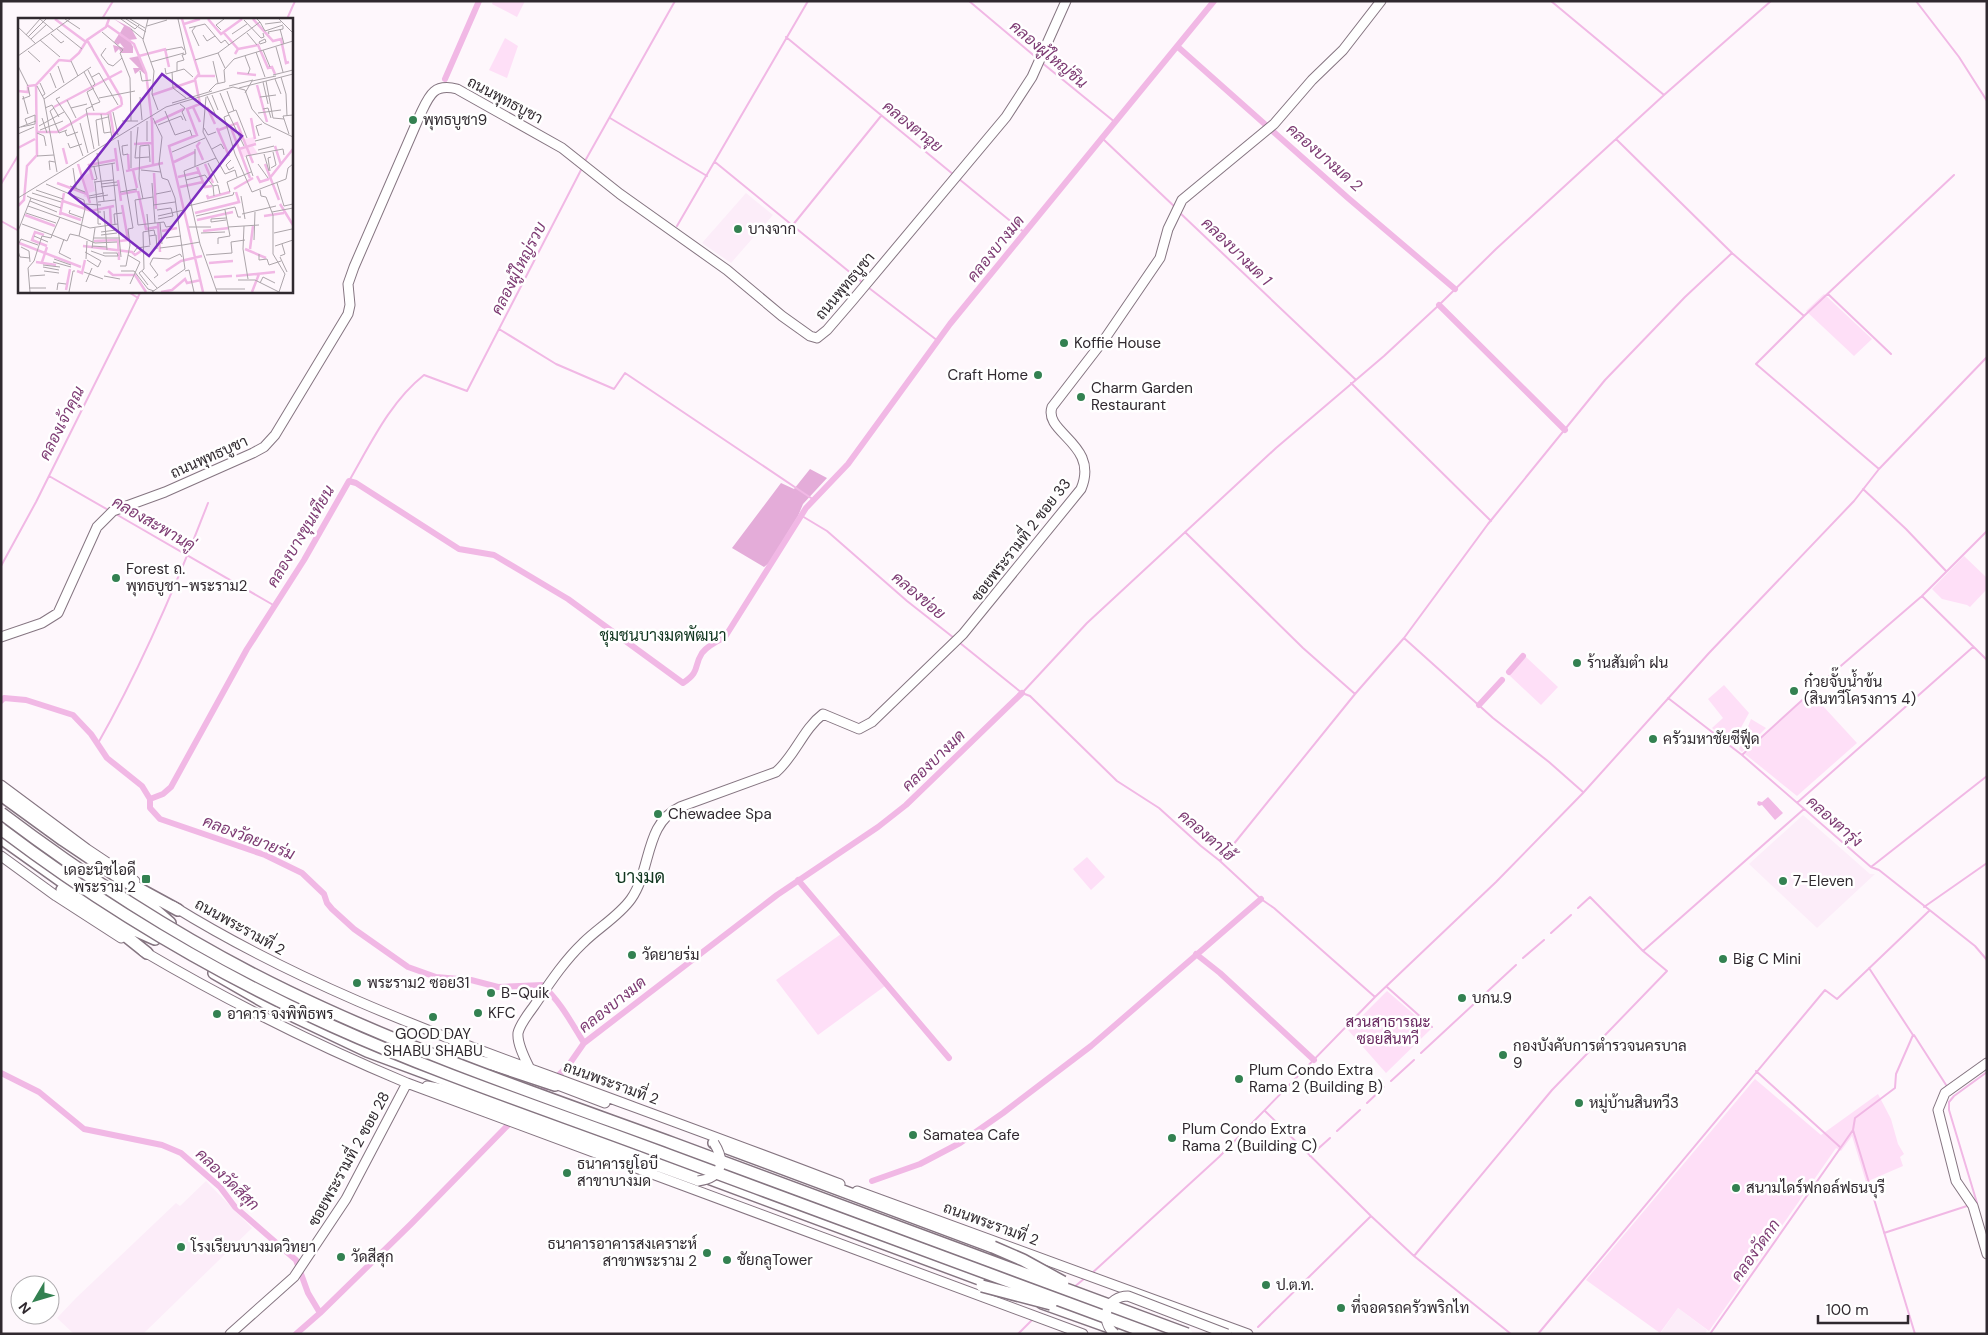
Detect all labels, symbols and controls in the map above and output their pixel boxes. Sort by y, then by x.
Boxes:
water label: คลองผู้ใหญ่ชิน [1005,15,1092,94]
inset map [18,18,292,292]
street label: ถนนพุทธบูชา [463,72,546,129]
water label: คลองตาฉุย [878,96,947,158]
place label: พุทธบูชา9 [423,110,487,131]
marker: พุทธบูชา9 [407,114,419,126]
water label: คลองบางมด 2 [1282,119,1367,196]
water label: คลองบางมด [962,211,1029,286]
water label: คลองบางมด 1 [1197,213,1277,291]
water label: คลองผู้ใหญ่รวบ [485,217,552,319]
place label: บางจาก [748,219,796,239]
marker: บางจาก [732,223,744,235]
street label: ถนนพุทธบูชา [811,248,880,325]
place label: Koffie House [1074,333,1161,353]
marker: Koffie House [1058,337,1070,349]
place label: Craft Home [948,365,1028,385]
marker: Craft Home [1032,369,1044,381]
place label: Charm Garden Restaurant [1091,378,1193,415]
water label: คลองเจ้าคุณ [33,382,90,464]
marker: Charm Garden Restaurant [1075,391,1087,403]
street label: ถนนพุทธบูชา [167,431,251,484]
street label: ซอยพระรามที่ 2 ซอย 33 [963,471,1075,606]
water label: คลองบางขุนเทียน [261,481,340,592]
water label: คลองสะพานคู่ [108,491,200,557]
place label: Forest ถ. พุทธบูชา-พระราม2 [126,559,247,597]
water label: คลองข่อย [888,567,950,624]
marker: Forest ถ. พุทธบูชา-พระราม2 [110,572,122,584]
district label: ชุมชนบางมดพัฒนา [600,625,726,647]
place label: ร้านสัมตำ ฝน [1587,653,1668,673]
marker: ร้านสัมตำ ฝน [1571,657,1583,669]
place label: ก๋วยจั๊บน้ำข้น (สินทวีโครงการ 4) [1804,667,1916,709]
marker: ก๋วยจั๊บน้ำข้น (สินทวีโครงการ 4) [1788,685,1800,697]
water label: คลองบางมด [897,725,969,796]
place label: ครัวมหาชัยซีฟู็ด [1663,728,1760,749]
marker: ครัวมหาชัยซีฟู็ด [1647,733,1659,745]
water label: คลองตารุ่ง [1801,791,1867,852]
place label: Chewadee Spa [668,804,772,824]
water label: คลองตาโฮ้ [1174,804,1242,868]
marker: Chewadee Spa [652,808,664,820]
water label: คลองวัดยายร่ม [200,810,298,865]
place label: เดอะนิชไอดี พระราม 2 [63,860,136,897]
district label: บางมด [615,865,665,889]
place label: 7-Eleven [1793,871,1853,891]
marker: เดอะนิชไอดี พระราม 2 [140,873,152,885]
marker: 7-Eleven [1777,875,1789,887]
street label: ถนนพระรามที่ 2 [191,890,291,960]
place label: วัดยายร่ม [642,945,699,965]
marker: วัดยายร่ม [626,949,638,961]
place label: Big C Mini [1733,949,1801,969]
marker: Big C Mini [1717,953,1729,965]
water label: คลองบางมด [574,971,650,1037]
place label: พระราม2 ซอย31 [367,973,469,993]
marker: พระราม2 ซอย31 [351,977,363,989]
place label: B-Quik [501,983,550,1003]
marker: B-Quik [485,987,497,999]
place label: บกน.9 [1472,988,1512,1008]
marker: บกน.9 [1456,992,1468,1004]
place label: KFC [488,1003,516,1023]
place label: อาคาร จงพิพิธพร [227,1004,334,1024]
marker: KFC [472,1007,484,1019]
marker: อาคาร จงพิพิธพร [211,1008,223,1020]
marker: GOOD DAY SHABU SHABU [427,1011,439,1023]
park label: สวนสาธารณะ ซอยสินทวี [1345,1012,1431,1049]
place label: GOOD DAY SHABU SHABU [383,1024,483,1061]
place label: กองบังคับการตำรวจนครบาล 9 [1513,1036,1687,1073]
marker: กองบังคับการตำรวจนครบาล 9 [1497,1049,1509,1061]
street label: ถนนพระรามที่ 2 [561,1052,663,1110]
place label: Plum Condo Extra Rama 2 (Building B) [1249,1060,1383,1097]
marker: Plum Condo Extra Rama 2 (Building B) [1233,1073,1245,1085]
street label: ซอยพระรามที่ 2 ซอย 28 [299,1086,394,1230]
place label: หมู่บ้านสินทวี3 [1589,1093,1679,1113]
marker: หมู่บ้านสินทวี3 [1573,1097,1585,1109]
place label: Plum Condo Extra Rama 2 (Building C) [1182,1119,1317,1156]
place label: Samatea Cafe [923,1125,1020,1145]
marker: Samatea Cafe [907,1129,919,1141]
marker: Plum Condo Extra Rama 2 (Building C) [1166,1132,1178,1144]
water label: คลองวัดสีสุก [191,1143,265,1216]
place label: ธนาคารยูโอบี สาขาบางมด [577,1154,658,1191]
marker: ธนาคารยูโอบี สาขาบางมด [561,1167,573,1179]
place label: สนามไดร์ฟกอล์ฟธนบุรี [1746,1178,1885,1199]
marker: สนามไดร์ฟกอล์ฟธนบุรี [1730,1182,1742,1194]
street label: ถนนพระรามที่ 2 [941,1193,1043,1251]
water label: คลองวัดกก [1726,1215,1785,1286]
place label: ธนาคารอาคารสงเคราะห์ สาขาพระราม 2 [548,1234,697,1271]
place label: โรงเรียนบางมดวิทยา [190,1237,316,1257]
marker: โรงเรียนบางมดวิทยา [175,1241,187,1253]
place label: วัดสีสุก [351,1247,394,1268]
marker: ธนาคารอาคารสงเคราะห์ สาขาพระราม 2 [701,1247,713,1259]
place label: ชัยกลูTower [737,1250,813,1270]
marker: วัดสีสุก [335,1251,347,1263]
marker: ชัยกลูTower [721,1254,733,1266]
north arrow [10,1275,60,1325]
place label: ป.ต.ท. [1276,1275,1314,1295]
marker: ป.ต.ท. [1260,1279,1272,1291]
scale bar [1818,1292,1908,1324]
place label: ที่จอดรถครัวพริกไท [1351,1293,1469,1318]
text: N [15,1298,35,1318]
text: 100 m [1826,1300,1869,1320]
marker: ที่จอดรถครัวพริกไท [1335,1302,1347,1314]

